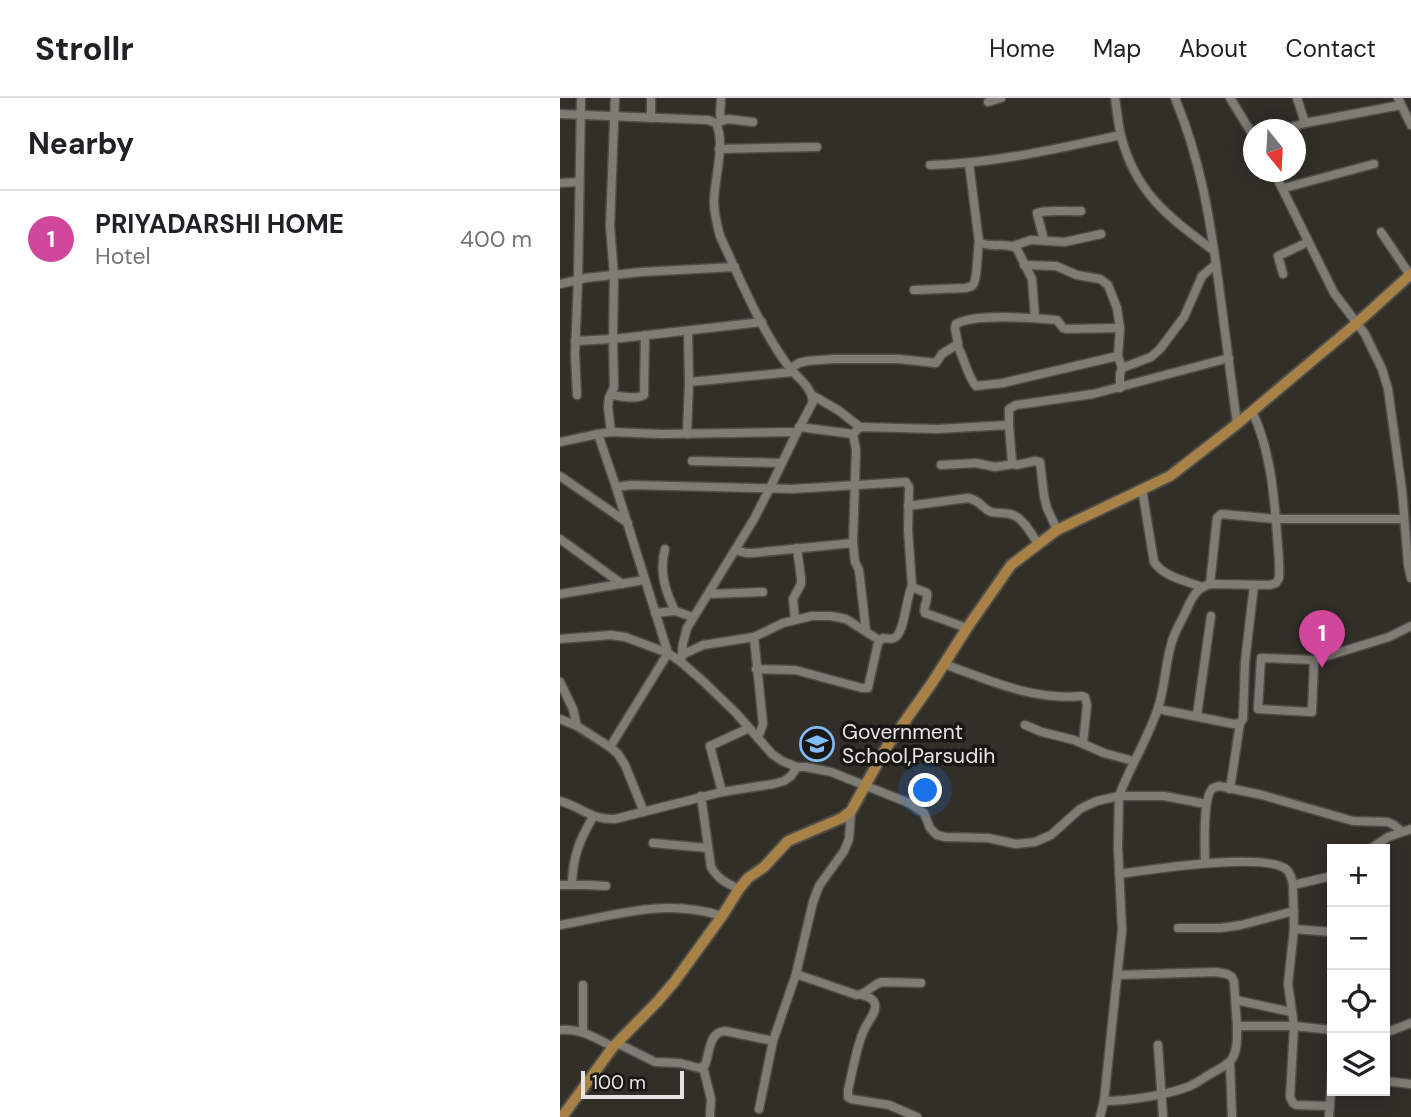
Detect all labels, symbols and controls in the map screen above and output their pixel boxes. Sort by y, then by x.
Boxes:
text: Strollr [35,27,134,70]
text: Home [989,33,1055,64]
text: Map [1093,33,1141,64]
text: About [1179,33,1248,64]
text: Contact [1286,33,1376,64]
north arrow [1243,119,1306,182]
text: Nearby [28,124,134,163]
text: PRIYADARSHI HOME [95,207,344,241]
text: 1 [47,224,55,254]
text: 400 m [460,224,532,254]
text: Hotel [95,241,151,271]
pin: 1 [1299,610,1345,668]
place label: Government School,Parsudih [842,718,995,770]
school or university icon: Government School,Parsudih [798,725,836,763]
your location [908,773,942,807]
map controls [1327,844,1390,1096]
button: + [1327,844,1390,907]
button: − [1327,907,1390,970]
button: locate [1327,970,1390,1033]
button: layers [1327,1033,1390,1096]
scale bar [581,1068,684,1100]
text: 100 m [592,1070,646,1095]

